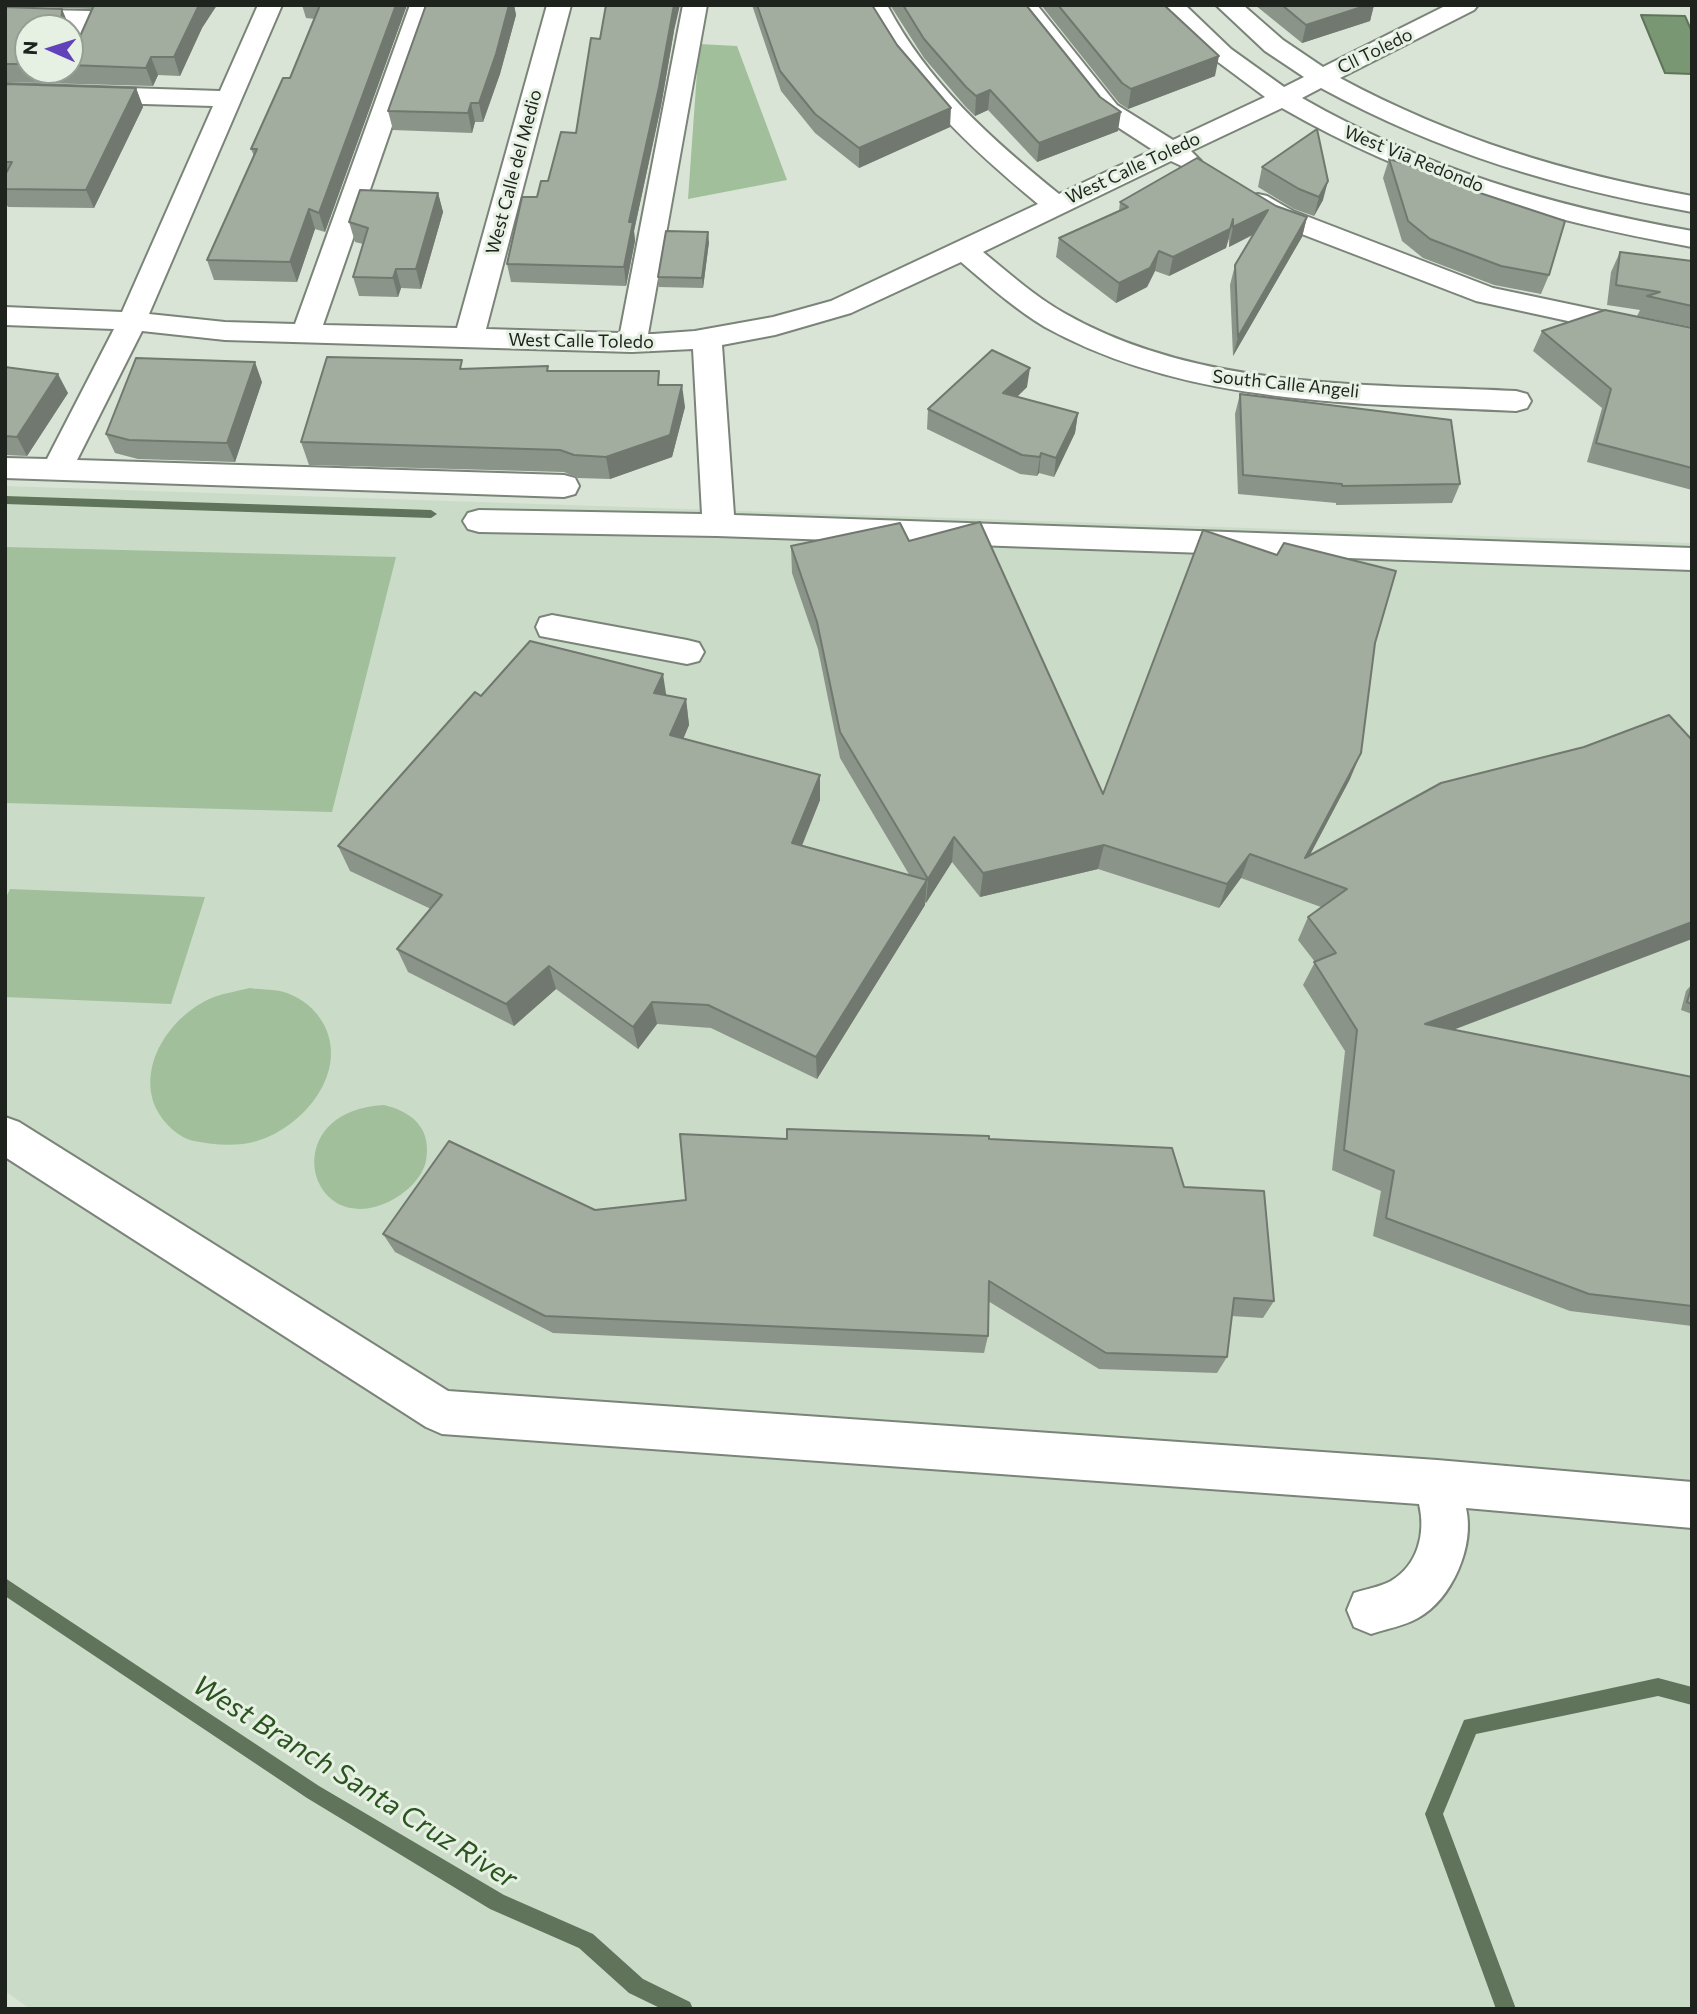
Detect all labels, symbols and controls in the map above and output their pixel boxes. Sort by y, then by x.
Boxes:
north arrow [14,14,84,84]
street label: Cll Toledo [1334,24,1416,78]
text: N [18,40,41,56]
street label: West Calle del Medio [482,87,546,257]
street label: West Via Redondo [1341,121,1487,197]
street label: West Calle Toledo [1062,127,1204,209]
street label: West Calle Toledo [508,329,654,353]
street label: South Calle Angeli [1212,366,1360,402]
water label: West Branch Santa Cruz River [187,1668,523,1896]

